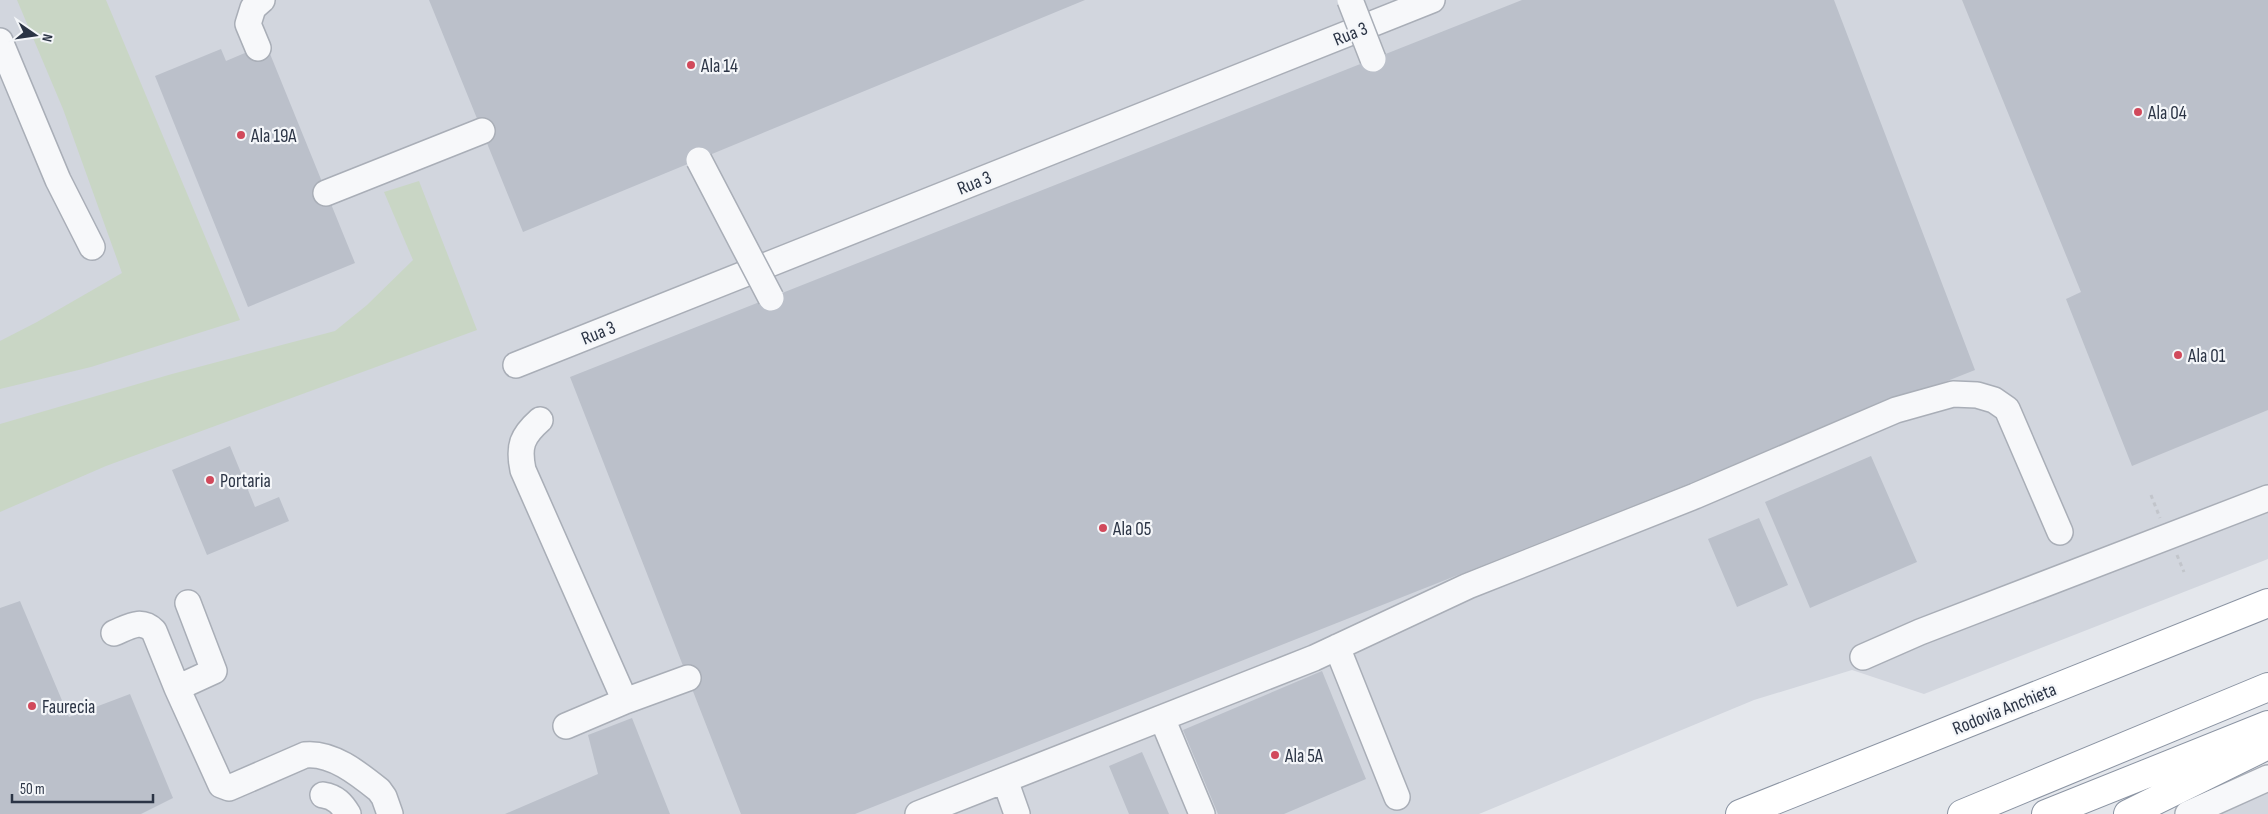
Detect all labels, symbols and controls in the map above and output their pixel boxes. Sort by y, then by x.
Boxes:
north arrow [10,10,60,60]
street label: Rua 3 [1330,17,1371,52]
text: N [38,32,56,43]
place label: Ala 14 [700,55,738,78]
marker: Ala 14 [685,59,697,71]
place label: Ala 04 [2147,102,2187,125]
marker: Ala 04 [2132,106,2144,118]
place label: Ala 19A [250,125,297,148]
marker: Ala 19A [235,129,247,141]
street label: Rua 3 [954,166,995,201]
street label: Rua 3 [578,316,619,351]
place label: Ala 01 [2187,345,2226,368]
marker: Ala 01 [2172,349,2184,361]
place label: Portaria [220,470,271,493]
marker: Portaria [204,474,216,486]
place label: Ala 05 [1112,518,1151,541]
marker: Ala 05 [1097,522,1109,534]
street label: Rodovia Anchieta [1949,678,2060,741]
place label: Faurecia [42,696,95,719]
marker: Faurecia [26,700,38,712]
place label: Ala 5A [1284,745,1324,768]
marker: Ala 5A [1269,749,1281,761]
scale bar [12,772,154,804]
text: 50 m [20,780,45,799]

